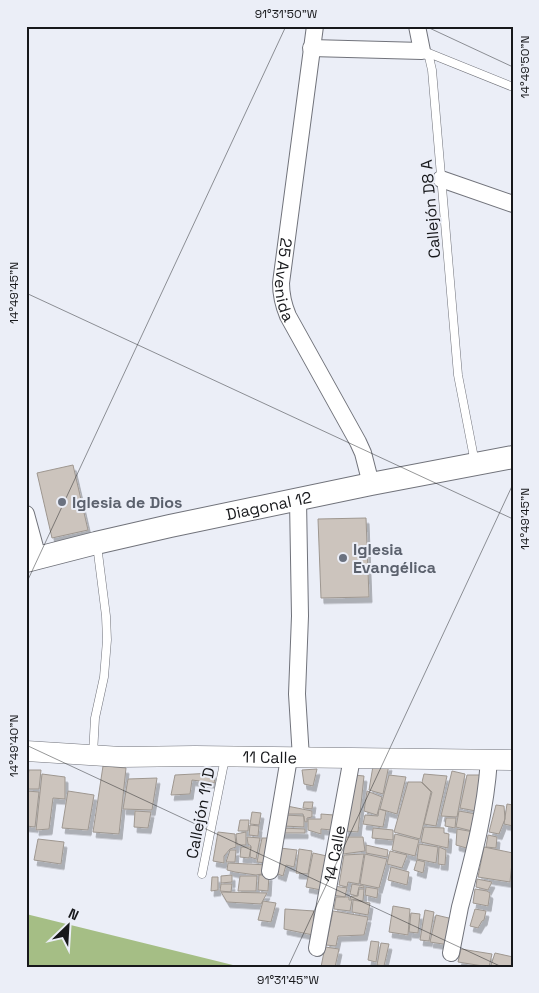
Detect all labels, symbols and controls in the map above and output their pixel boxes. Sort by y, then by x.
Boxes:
text: 91°31'50"W [255,6,318,22]
text: 14°49'50"N [517,36,533,98]
street label: Callejón D8 A [416,159,445,259]
street label: 25 Avenida [270,237,299,326]
text: 14°49'45"N [6,262,22,324]
street label: Diagonal 12 [224,487,314,525]
text: 14°49'45"N [517,488,533,550]
place label: Iglesia de Dios [72,492,182,513]
marker: Iglesia de Dios [56,496,68,508]
place label: Iglesia Evangélica [353,539,436,578]
marker: Iglesia Evangélica [337,552,349,564]
text: 14°49'40"N [6,715,22,777]
street label: 11 Calle [242,747,297,768]
street label: Callejón 11 D [181,766,220,861]
street label: 14 Calle [319,823,350,884]
north arrow [42,900,92,950]
text: N [65,904,82,924]
text: 91°31'45"W [257,972,319,988]

